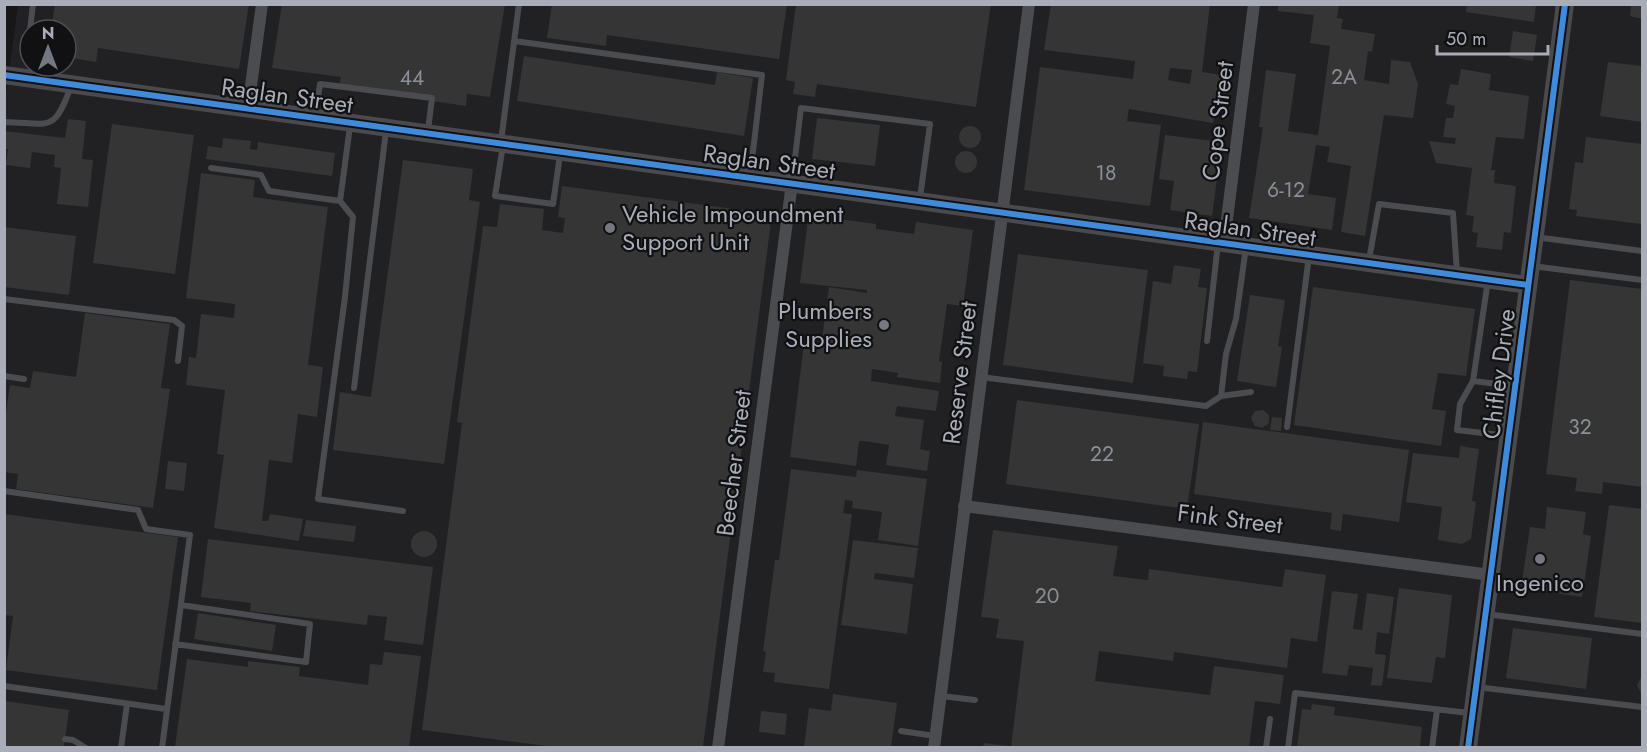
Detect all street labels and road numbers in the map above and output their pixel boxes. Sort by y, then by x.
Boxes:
street label: Cope Street [1193,59,1242,183]
street label: Raglan Street [219,69,355,122]
street label: Raglan Street [701,135,837,188]
street label: Raglan Street [1182,202,1318,255]
street label: Reserve Street [933,299,986,446]
street label: Chifley Drive [1473,307,1524,441]
street label: Beecher Street [707,388,760,538]
street label: Fink Street [1175,495,1285,542]

